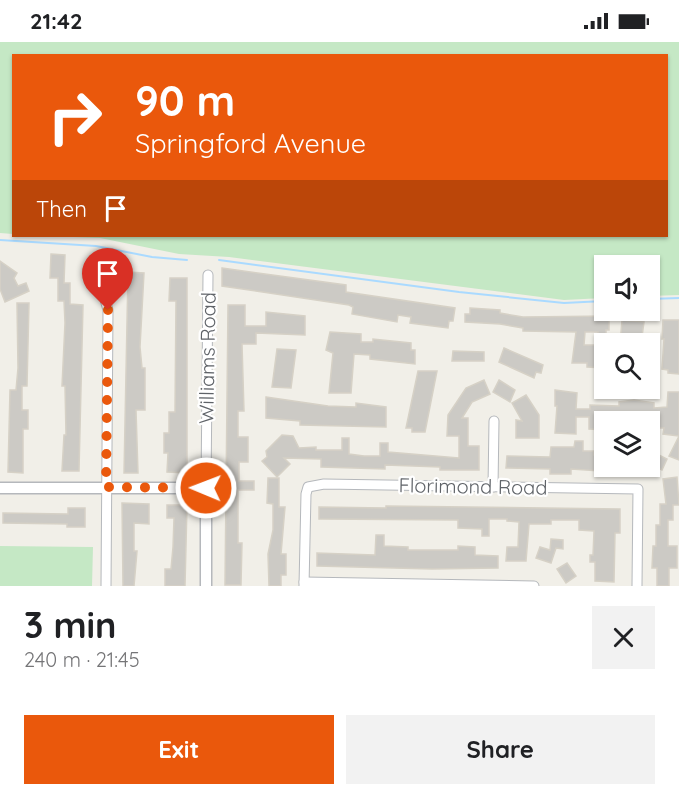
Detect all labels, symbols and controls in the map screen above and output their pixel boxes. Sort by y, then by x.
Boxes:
text: 21:42 [30,7,83,35]
text: 90 m [135,74,235,127]
icon: right [36,78,114,156]
text: Springford Avenue [135,126,366,160]
icon: arrive [99,192,132,225]
text: Then [36,195,87,223]
pin [82,248,133,310]
map controls [594,255,660,477]
button: sound [594,255,660,321]
icon: arrive [91,257,124,290]
street label: Williams Road [193,292,221,424]
button: search [594,333,660,399]
button: layers [594,411,660,477]
position arrow [174,456,238,520]
street label: Florimond Road [398,472,548,500]
text: 3 min [24,602,117,647]
button: close [592,606,655,669]
text: 240 m · 21:45 [24,647,140,672]
button: Exit [24,715,334,784]
button: Share [346,715,655,784]

